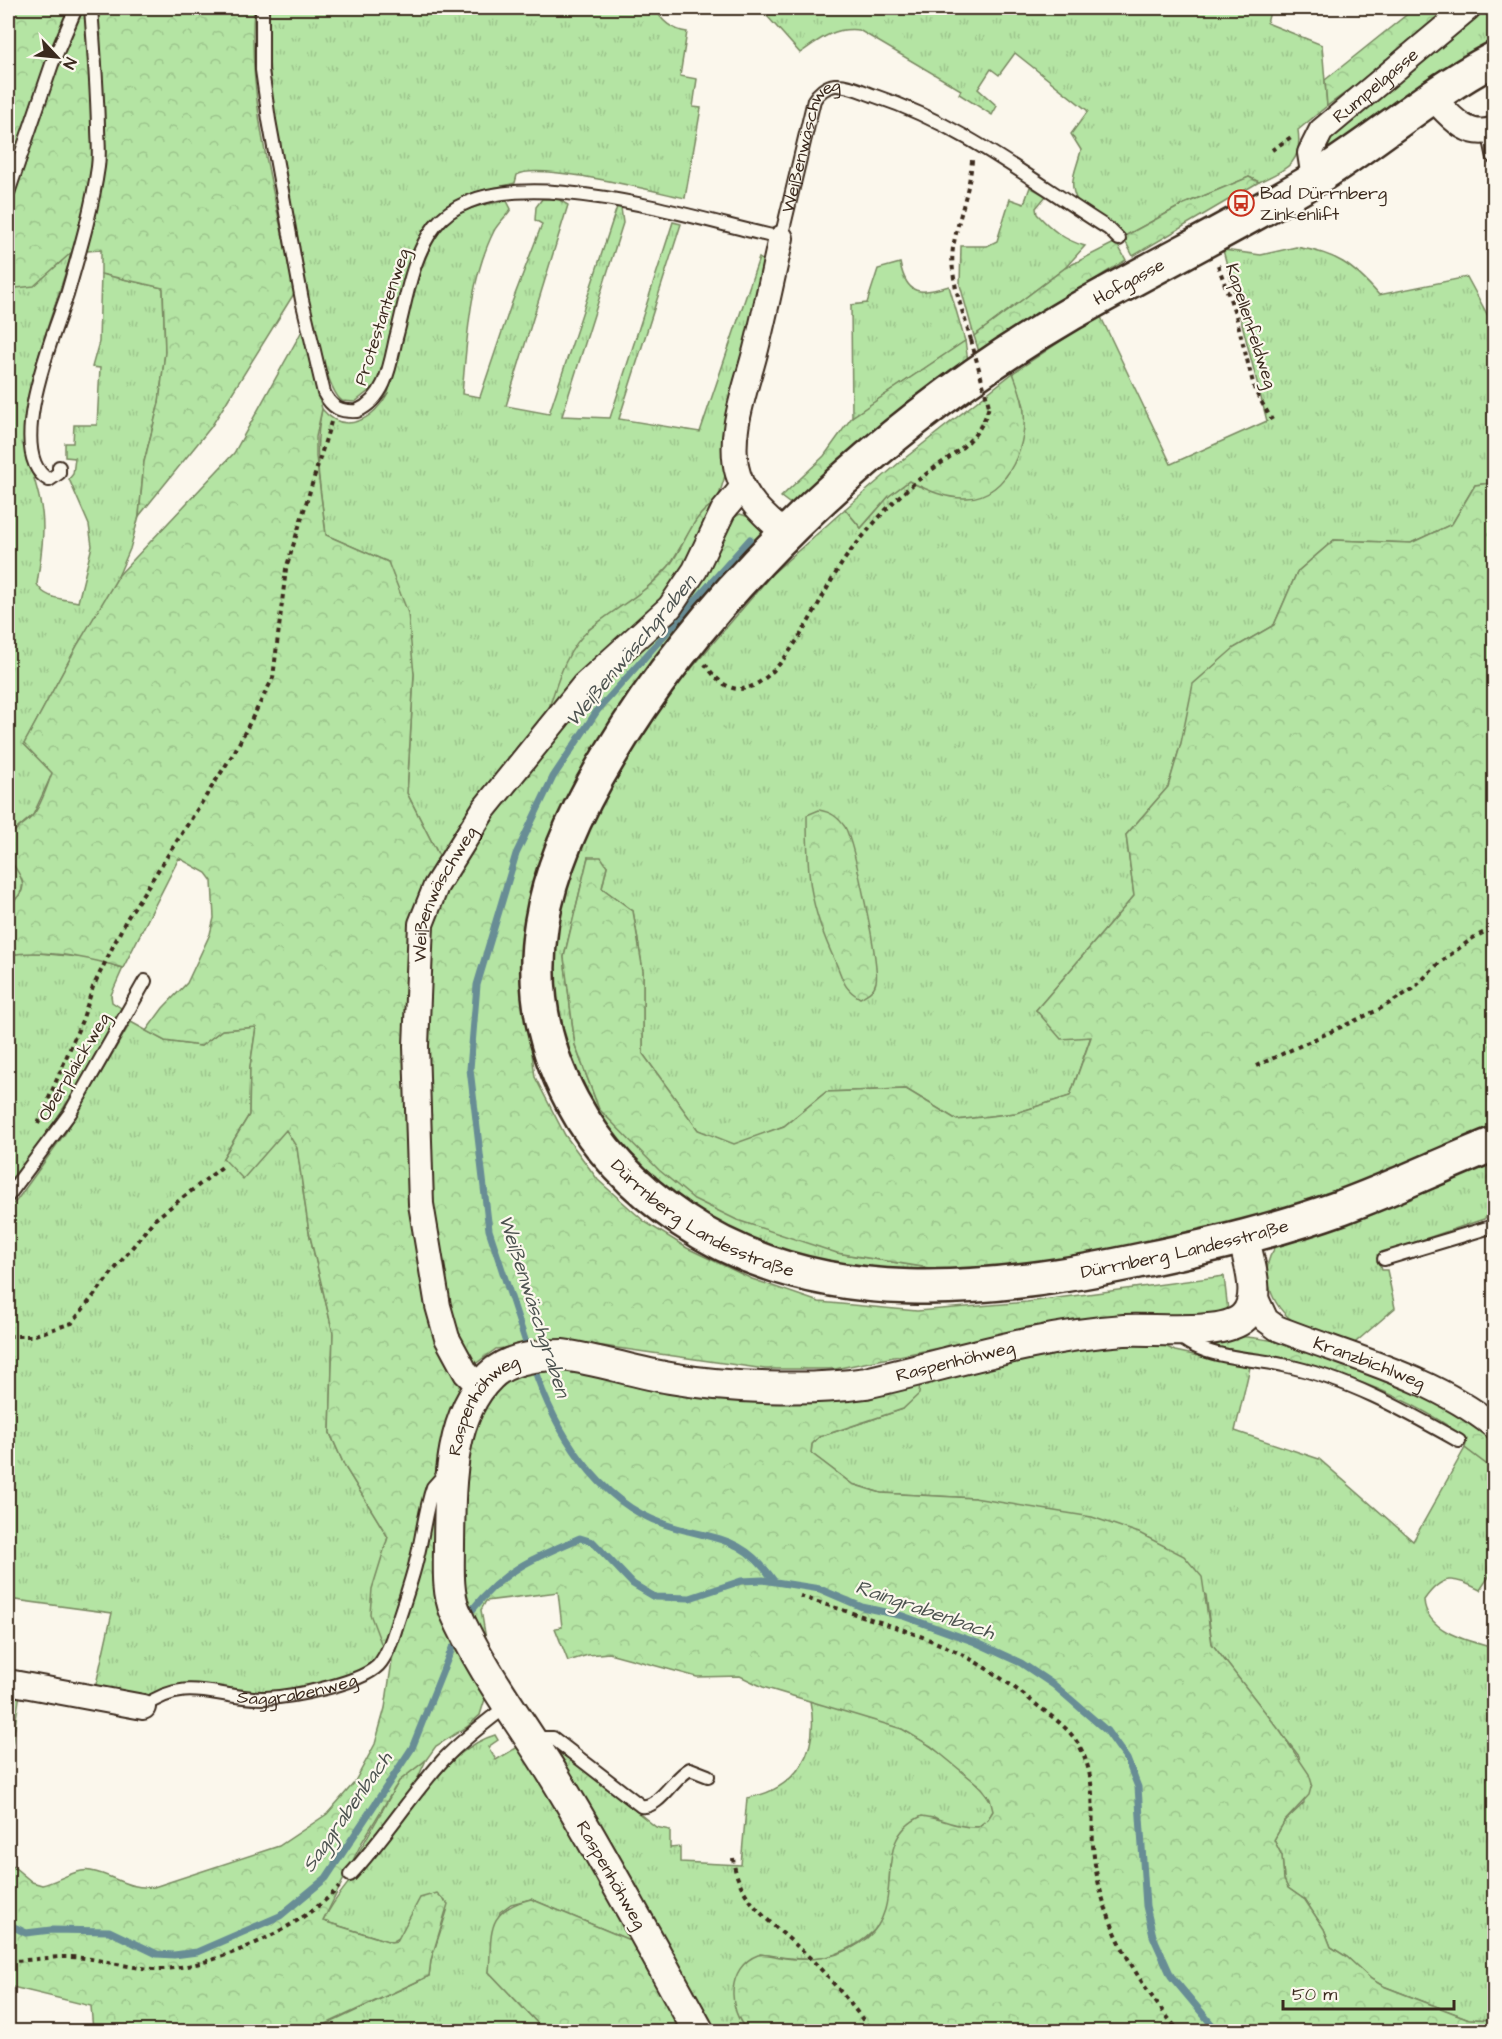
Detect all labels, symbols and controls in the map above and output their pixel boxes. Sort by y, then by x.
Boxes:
north arrow [27,27,87,87]
street label: Rumpelgasse [1327,42,1424,129]
text: N [57,54,82,72]
street label: Weißenwäschweg [775,72,841,215]
place label: Bad Dürrnberg Zinkenlift [1260,181,1387,227]
bus stop icon: Bad Dürrnberg Zinkenlift [1226,188,1256,218]
street label: Protestantenweg [348,245,417,389]
street label: Hofgasse [1089,252,1170,313]
street label: Kapellenfeldweg [1218,260,1283,392]
water label: Weißenwäschgraben [559,568,705,733]
street label: Weißenwäschweg [407,821,484,963]
street label: Oberplaickweg [32,1008,117,1126]
street label: Dürrnberg Landesstraße [605,1153,797,1283]
water label: Weißenwäschgraben [490,1211,577,1403]
street label: Dürrnberg Landesstraße [1079,1213,1292,1284]
street label: Kranzbichlweg [1310,1330,1429,1396]
street label: Raspenhöhweg [893,1334,1017,1388]
street label: Raspenhöhweg [442,1348,523,1458]
water label: Raingrabenbach [852,1573,999,1648]
street label: Saggrabenweg [236,1667,361,1712]
water label: Saggrabenbach [295,1745,400,1878]
street label: Raspenhöhweg [569,1816,652,1934]
scale bar [1283,1973,1454,2011]
text: 50 m [1292,1982,1337,2007]

